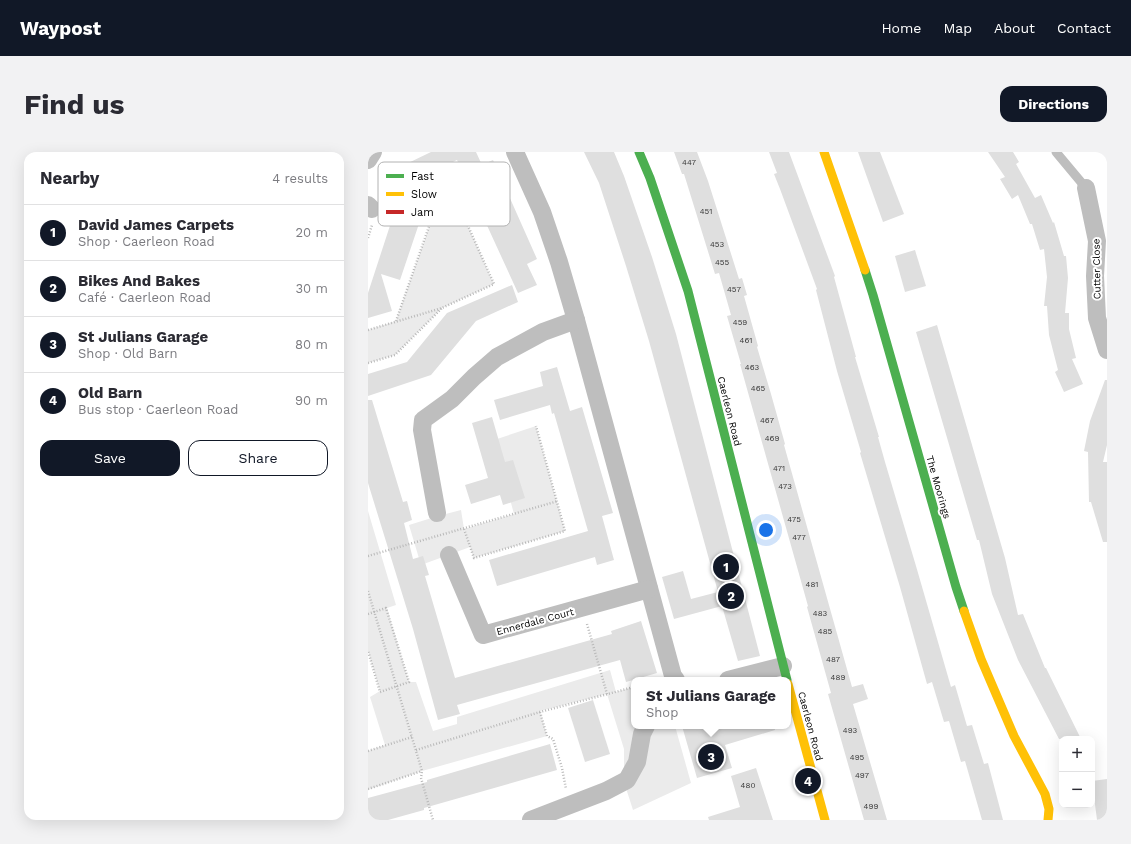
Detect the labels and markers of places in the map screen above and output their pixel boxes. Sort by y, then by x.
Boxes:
pin: 1 [713,552,739,582]
pin: 2 [718,581,744,611]
pin: 3 [698,742,724,772]
pin: 4 [795,766,821,796]

